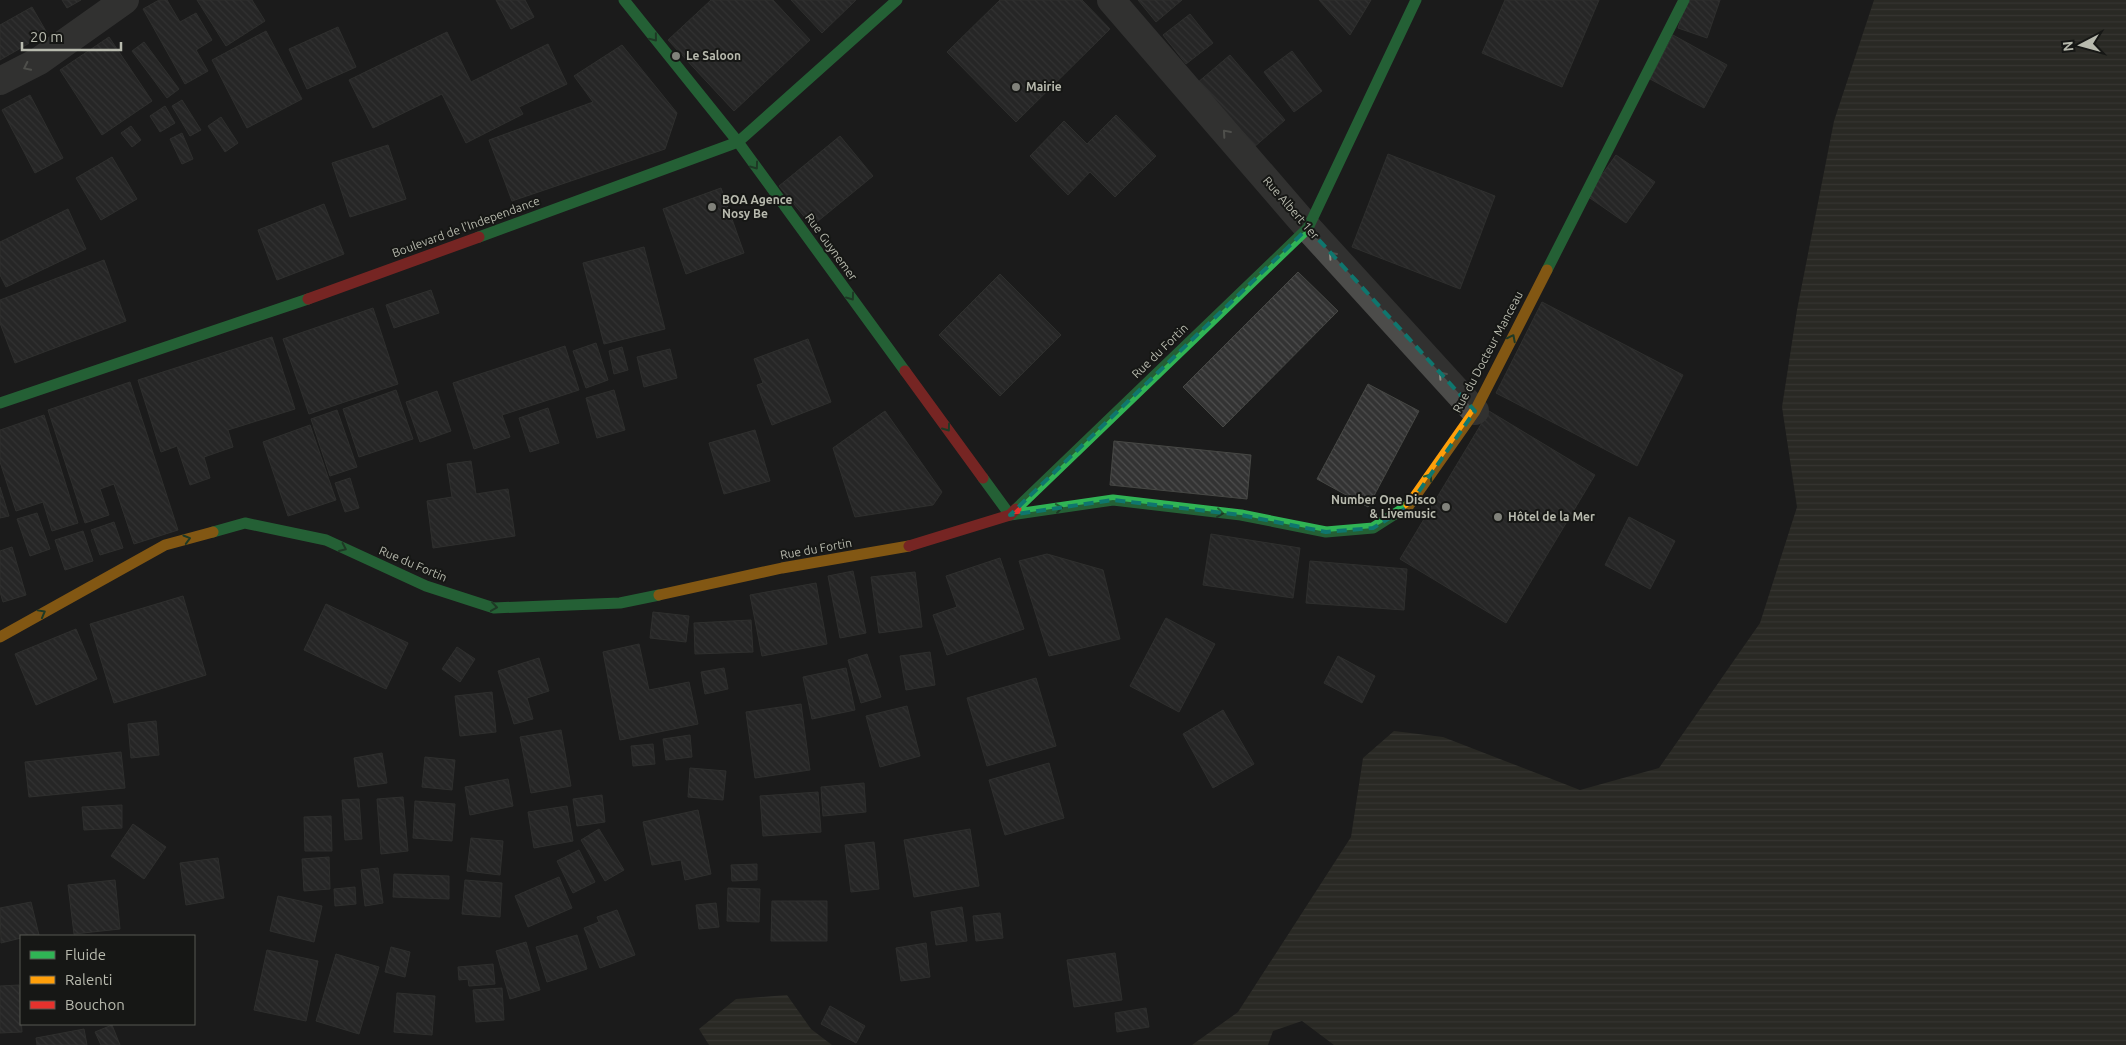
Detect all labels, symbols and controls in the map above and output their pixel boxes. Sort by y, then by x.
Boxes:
scale bar [22,20,121,52]
north arrow [2056,20,2106,70]
text: 20 m [30,28,63,45]
one-way arrow [649,32,657,41]
text: N [2060,40,2077,52]
place label: Le Saloon [686,49,741,62]
marker: Le Saloon [670,50,682,62]
one-way arrow [24,61,33,71]
place label: Mairie [1026,80,1062,93]
marker: Mairie [1010,81,1022,93]
one-way arrow [1222,129,1231,138]
one-way arrow [749,160,758,170]
street label: Rue Albert 1er [1261,174,1322,242]
place label: BOA Agence Nosy Be [722,193,792,220]
street label: Boulevard de l'Independance [390,194,541,259]
marker: BOA Agence Nosy Be [706,201,718,213]
street label: Rue Guynemer [803,211,860,283]
one-way arrow [1329,252,1338,261]
street label: Rue du Docteur Manceau [1450,289,1525,415]
one-way arrow [845,291,854,301]
street label: Rue du Fortin [1129,321,1190,381]
one-way arrow [1506,334,1516,343]
one-way arrow [1439,372,1448,381]
one-way arrow [941,422,950,432]
one-way arrow [1423,473,1432,483]
place label: Number One Disco & Livemusic [1331,493,1436,520]
marker: Number One Disco & Livemusic [1440,501,1452,513]
one-way arrow [1055,503,1063,514]
one-way arrow [1216,507,1224,518]
place label: Hôtel de la Mer [1508,510,1595,523]
marker: Hôtel de la Mer [1492,511,1504,523]
one-way arrow [182,535,190,545]
street label: Rue du Fortin [779,536,853,561]
one-way arrow [338,542,347,553]
street label: Rue du Fortin [377,543,449,584]
one-way arrow [491,601,499,612]
one-way arrow [37,610,46,620]
legend [20,935,195,1025]
text: Fluide [65,946,106,963]
text: Ralenti [65,971,112,988]
text: Bouchon [65,996,125,1013]

